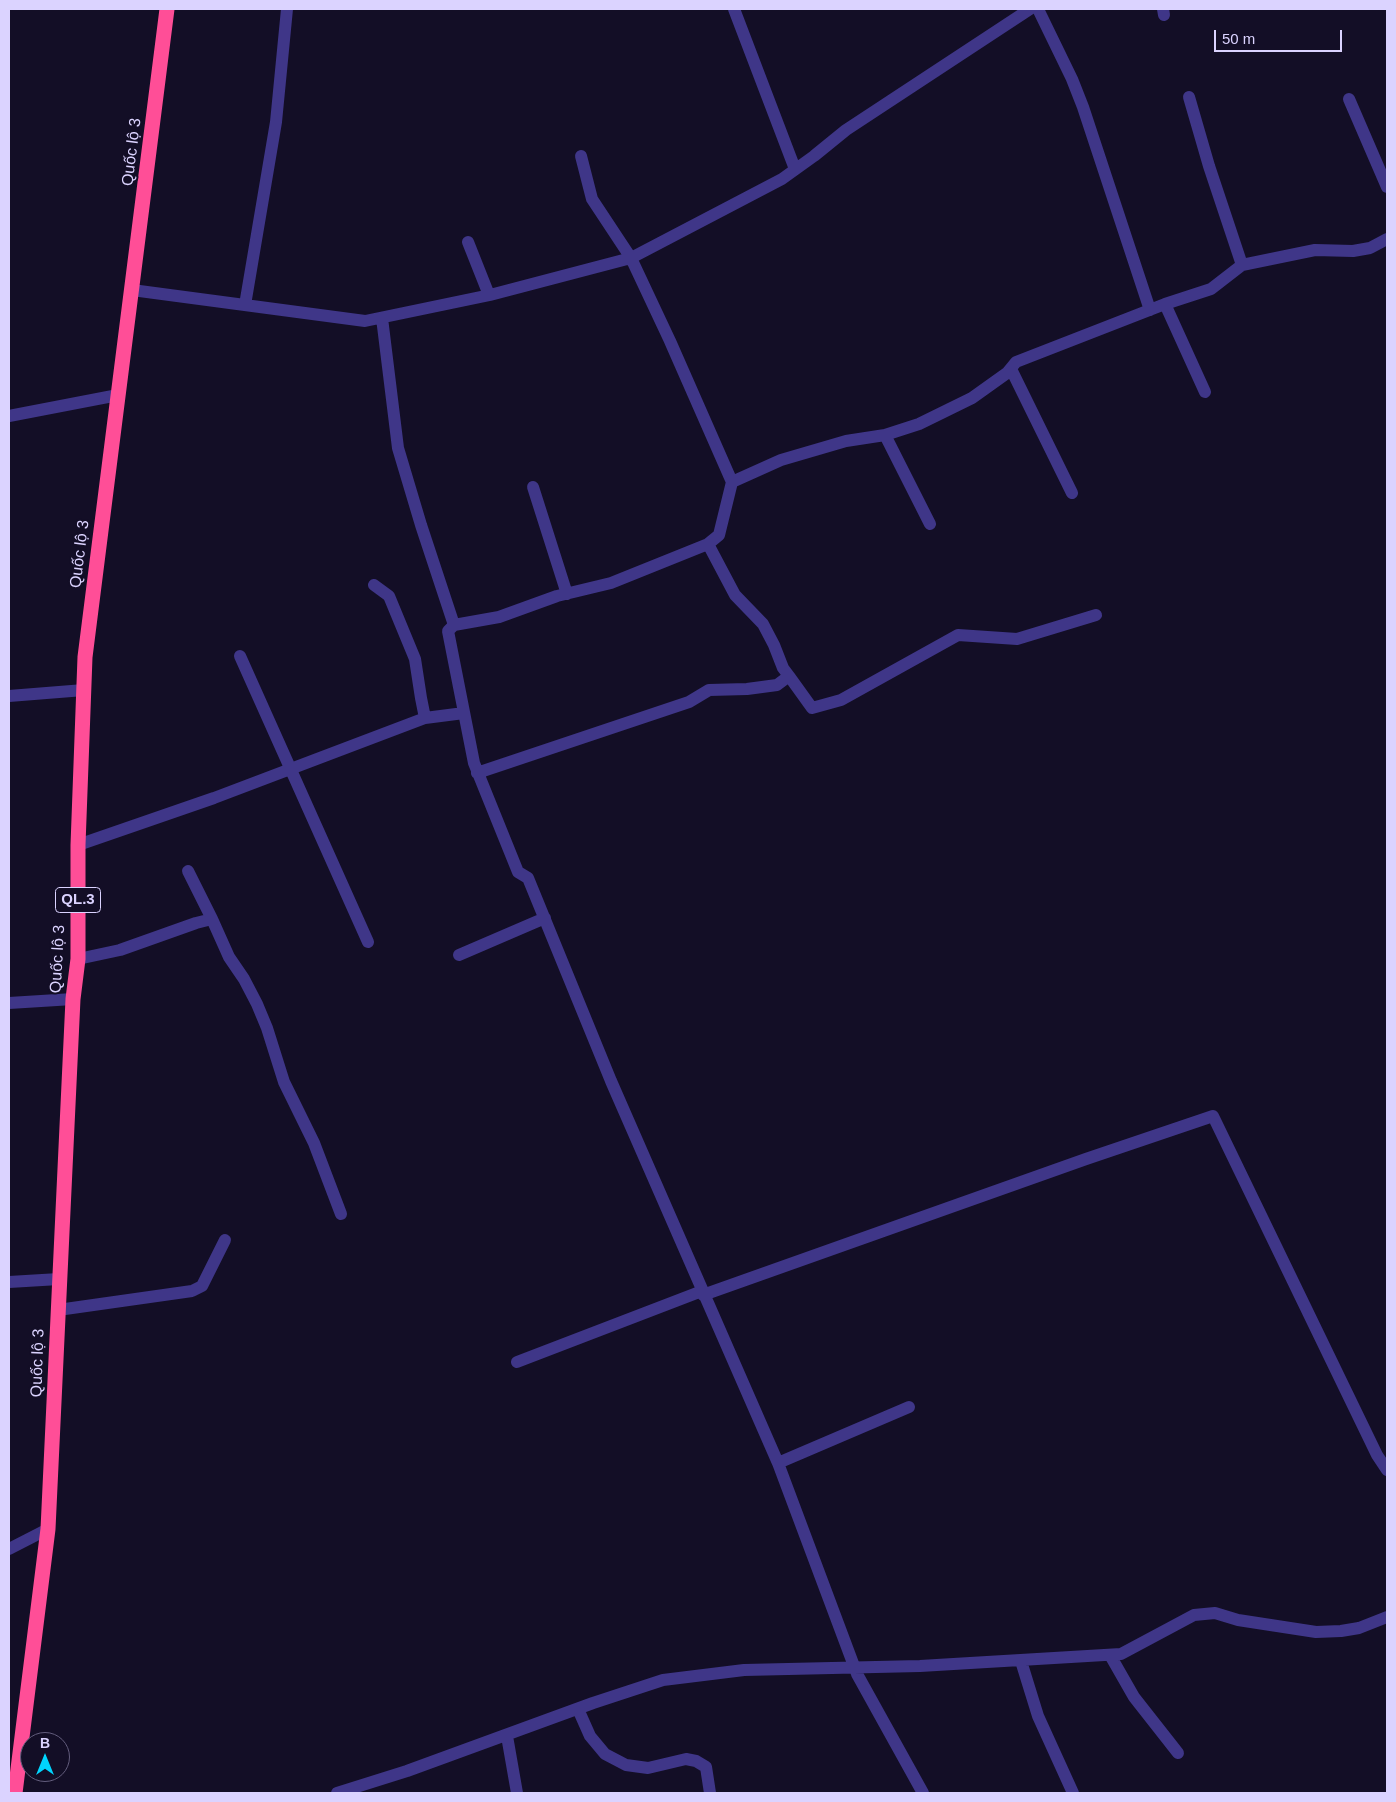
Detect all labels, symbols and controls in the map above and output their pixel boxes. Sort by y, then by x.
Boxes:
scale bar [1216,20,1344,52]
text: 50 m [1222,30,1255,47]
street label: Quốc lộ 3 [118,117,146,187]
street label: Quốc lộ 3 [66,519,94,589]
road number: QL.3 [56,888,100,912]
street label: Quốc lộ 3 [47,924,69,994]
street label: Quốc lộ 3 [27,1328,49,1398]
north arrow [20,1732,70,1782]
text: B [40,1735,50,1751]

